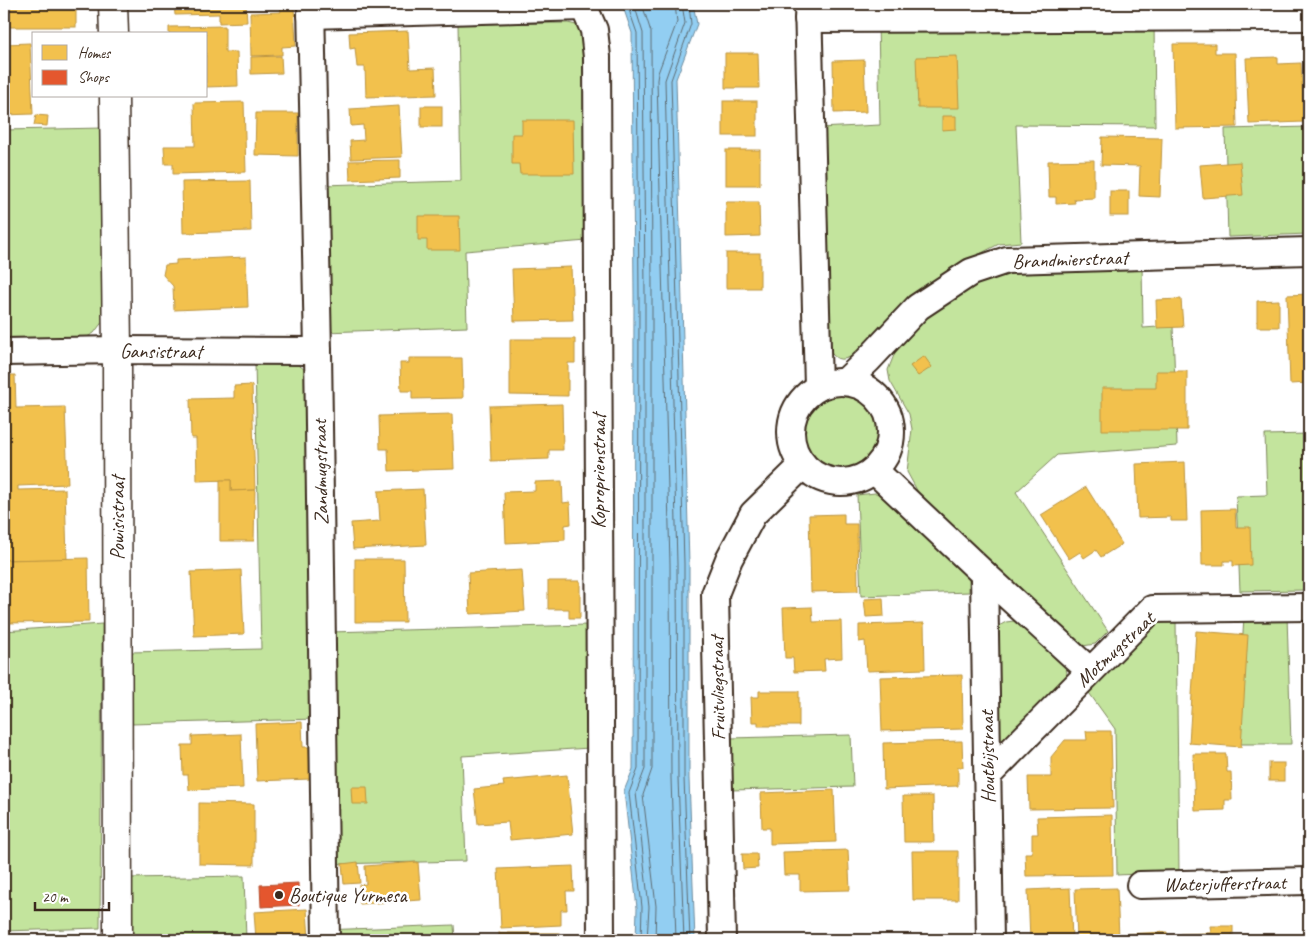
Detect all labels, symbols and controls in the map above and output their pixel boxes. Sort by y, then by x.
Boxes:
legend [32,32,208,98]
text: Homes [78,44,112,63]
text: Shops [78,68,111,87]
street label: Brandmierstraat [1012,245,1132,274]
street label: Gansistraat [120,339,205,364]
street label: Koproprienstraat [586,410,611,529]
street label: Zandmugstraat [307,417,334,525]
street label: Powisistraat [105,473,130,560]
street label: Motmugstraat [1071,605,1162,692]
street label: Fruitvliegstraat [704,632,731,741]
street label: Houtbijstraat [974,708,1001,804]
street label: Waterjufferstraat [1164,870,1289,897]
scale bar [35,879,109,911]
place label: Boutique Yurmesa [289,883,408,908]
text: 20 m [42,888,69,907]
marker: Boutique Yurmesa [273,889,285,901]

